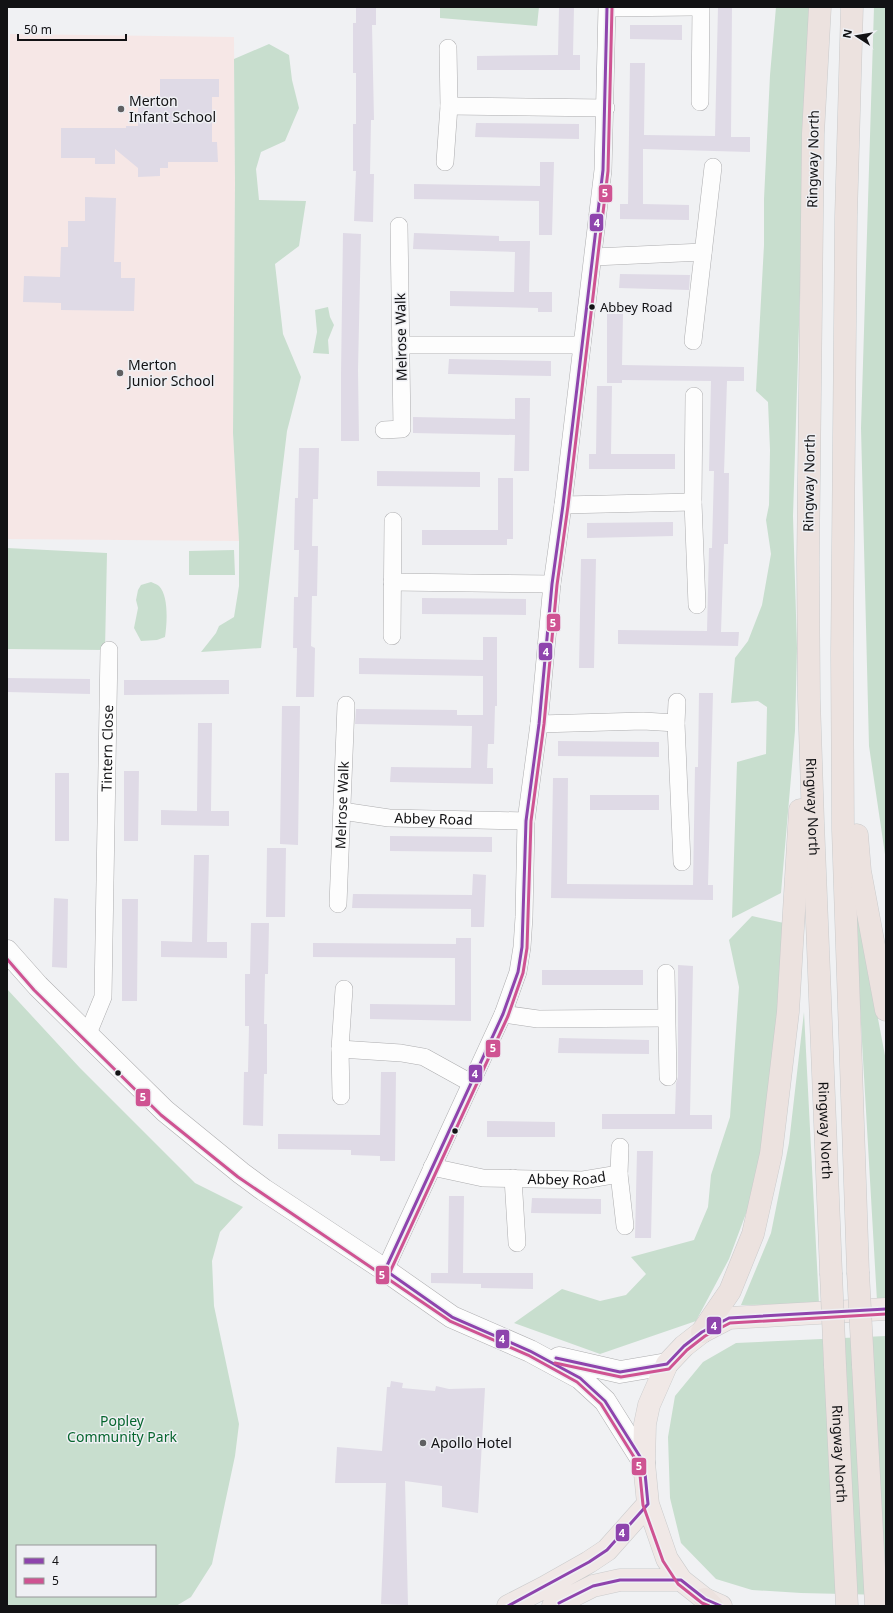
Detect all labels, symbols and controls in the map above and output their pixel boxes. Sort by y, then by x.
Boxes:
scale bar [18,16,126,42]
north arrow [837,16,877,56]
text: 50 m [24,21,52,38]
text: N [838,28,855,40]
place label: Merton Infant School [129,91,216,126]
marker: Merton Infant School [116,104,126,114]
street label: Ringway North [802,110,823,208]
line badge: 5 [598,184,613,203]
text: 5 [602,185,608,200]
line badge: 4 [589,213,604,232]
text: 4 [594,215,601,230]
street label: Melrose Walk [390,292,411,381]
place label: Abbey Road [600,298,673,316]
marker: Abbey Road [587,302,597,312]
place label: Merton Junior School [126,355,214,390]
marker: Merton Junior School [115,368,125,378]
street label: Ringway North [798,434,819,532]
line badge: 5 [546,613,561,632]
text: 5 [550,615,556,630]
line badge: 4 [538,642,553,661]
text: 4 [543,644,550,659]
street label: Tintern Close [97,705,117,792]
street label: Ringway North [802,757,824,856]
street label: Melrose Walk [330,760,353,850]
street label: Abbey Road [394,808,473,829]
line badge: 5 [485,1039,501,1058]
text: 5 [490,1040,496,1055]
line badge: 4 [468,1064,483,1083]
text: 4 [472,1066,479,1081]
unlabelled marker [113,1068,123,1078]
street label: Ringway North [814,1081,837,1180]
line badge: 5 [135,1088,151,1107]
text: 5 [140,1089,146,1104]
unlabelled marker [450,1126,460,1136]
street label: Abbey Road [527,1166,607,1189]
line badge: 5 [375,1265,390,1285]
text: 5 [379,1267,385,1282]
line badge: 4 [706,1316,722,1335]
text: 4 [711,1318,718,1333]
line badge: 4 [495,1329,510,1349]
text: 4 [499,1331,506,1346]
street label: Ringway North [828,1404,852,1503]
park label: Popley Community Park [67,1411,177,1446]
place label: Apollo Hotel [431,1433,512,1452]
marker: Apollo Hotel [418,1438,428,1448]
line badge: 5 [631,1457,647,1476]
text: 5 [636,1458,642,1473]
line badge: 4 [615,1523,630,1542]
text: 4 [619,1525,626,1540]
legend [16,1545,156,1597]
text: 4 [52,1552,59,1569]
text: 5 [52,1572,59,1589]

